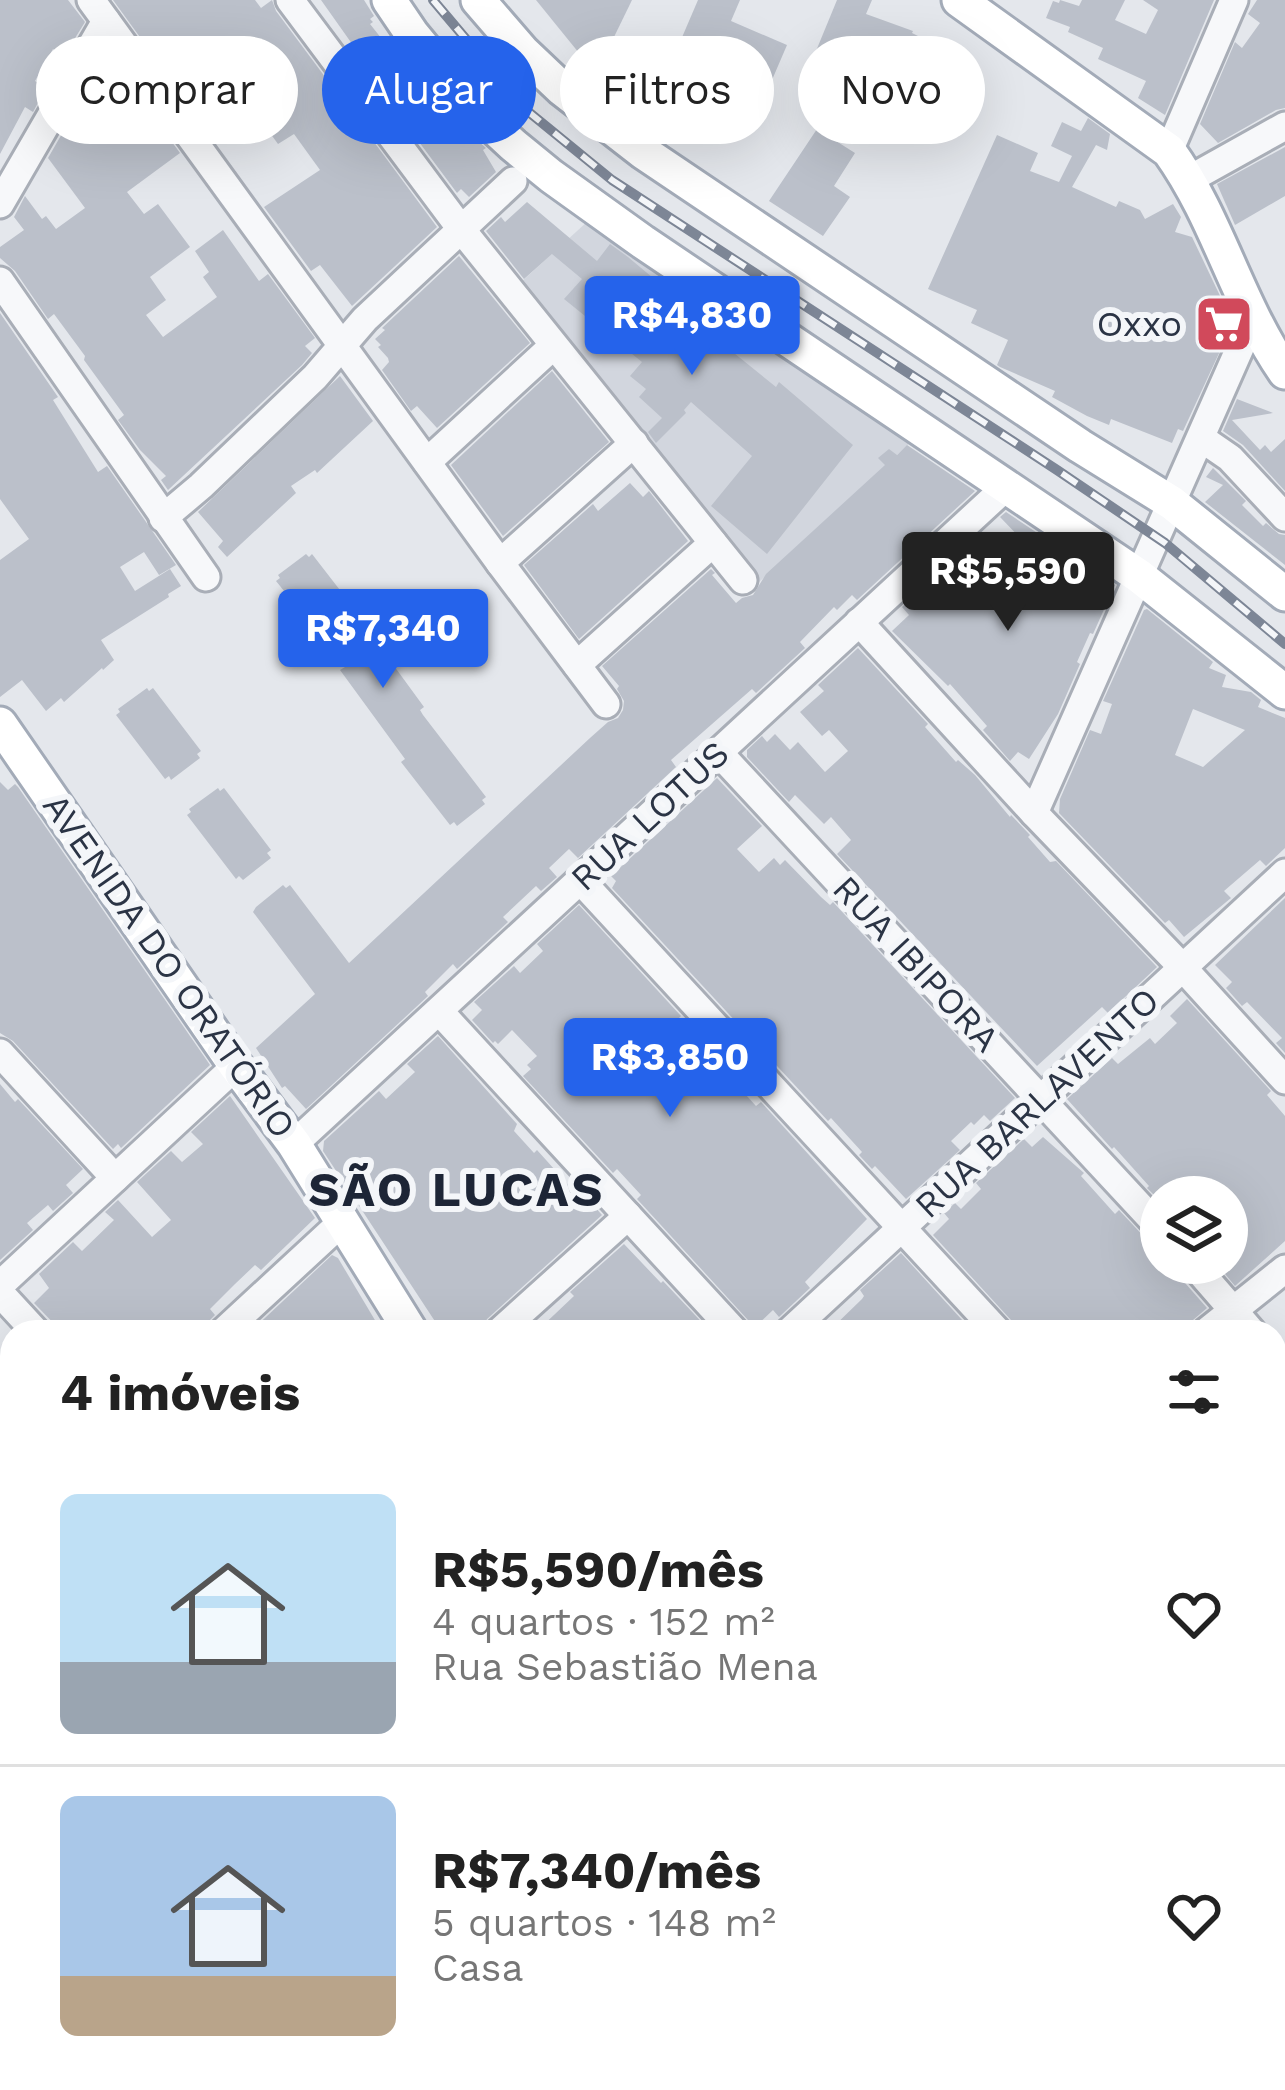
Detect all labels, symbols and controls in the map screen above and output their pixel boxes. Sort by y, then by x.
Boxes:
chip: Comprar [36,36,298,144]
chip: Alugar [322,36,536,144]
chip: Filtros [560,36,774,144]
chip: Novo [798,36,985,144]
pin: R$4,830 [581,276,803,378]
text: R$4,830 [612,292,772,337]
supermarket icon: Oxxo [1193,293,1255,355]
place label: Oxxo [1096,303,1182,345]
pin: R$5,590 [897,532,1119,634]
text: R$5,590 [929,548,1087,593]
pin: R$7,340 [272,589,494,691]
text: R$7,340 [305,605,461,650]
street label: RUA LOTUS [562,732,738,900]
street label: AVENIDA DO ORATÓRIO [34,786,304,1146]
street label: RUA IBIPORA [824,868,1008,1060]
street label: RUA BARLAVENTO [906,979,1168,1227]
pin: R$3,850 [559,1018,781,1120]
text: R$3,850 [591,1034,749,1079]
district label: SÃO LUCAS [309,1161,605,1218]
map controls [1140,1176,1248,1284]
button: layers [1140,1176,1248,1284]
icon: filters [1161,1359,1227,1425]
text: 4 imóveis [60,1363,300,1422]
text: R$5,590/mês [432,1540,764,1599]
icon: home [156,1542,300,1686]
icon: heart [1161,1581,1227,1647]
text: 4 quartos · 152 m² [432,1599,775,1644]
text: Rua Sebastião Mena [432,1644,818,1689]
text: R$7,340/mês [432,1841,761,1900]
icon: home [156,1844,300,1988]
icon: heart [1161,1883,1227,1949]
text: 5 quartos · 148 m² [432,1900,776,1945]
text: Casa [432,1945,523,1990]

